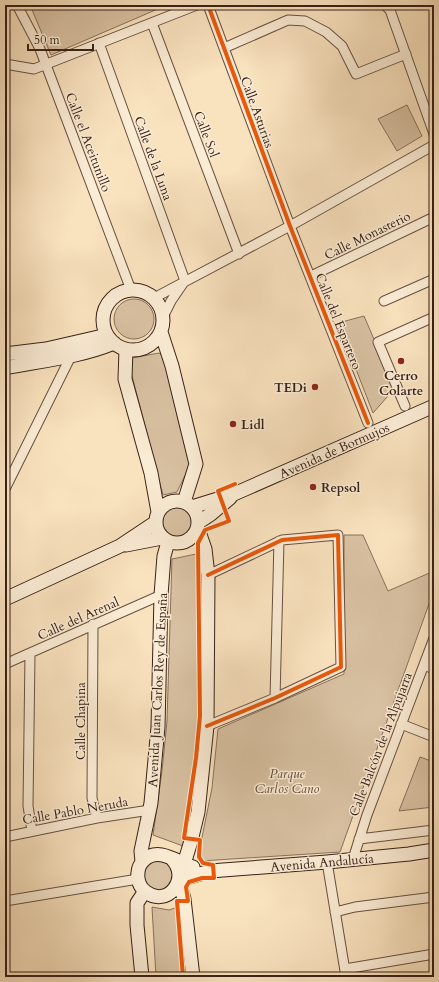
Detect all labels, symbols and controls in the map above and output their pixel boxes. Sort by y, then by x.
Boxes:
scale bar [28,26,93,52]
text: 50 m [34,32,61,48]
street label: Calle Asturias [236,74,278,151]
street label: Calle el Aceitunillo [61,90,115,195]
street label: Calle Sol [189,109,223,161]
street label: Calle de la Luna [130,114,177,203]
street label: Calle Monasterio [321,207,413,265]
street label: Calle del Espartero [311,270,366,372]
marker: Cerro Colarte [396,356,406,366]
place label: Cerro Colarte [379,367,423,400]
place label: TEDi [274,379,307,397]
marker: TEDi [310,382,320,392]
place label: Lidl [241,416,265,434]
marker: Lidl [228,419,238,429]
street label: Avenida de Bormujos [276,419,392,483]
place label: Repsol [321,479,361,497]
marker: Repsol [308,482,318,492]
street label: Avenida Juan Carlos Rey de España [144,592,172,788]
street label: Calle del Arenal [35,593,123,645]
street label: Calle Balcón de la Alpujarra [345,669,417,819]
street label: Calle Chapina [72,682,90,760]
park label: Parque Carlos Cano [255,765,319,798]
street label: Calle Pablo Neruda [21,793,130,829]
street label: Avenida Andalucía [270,849,375,876]

